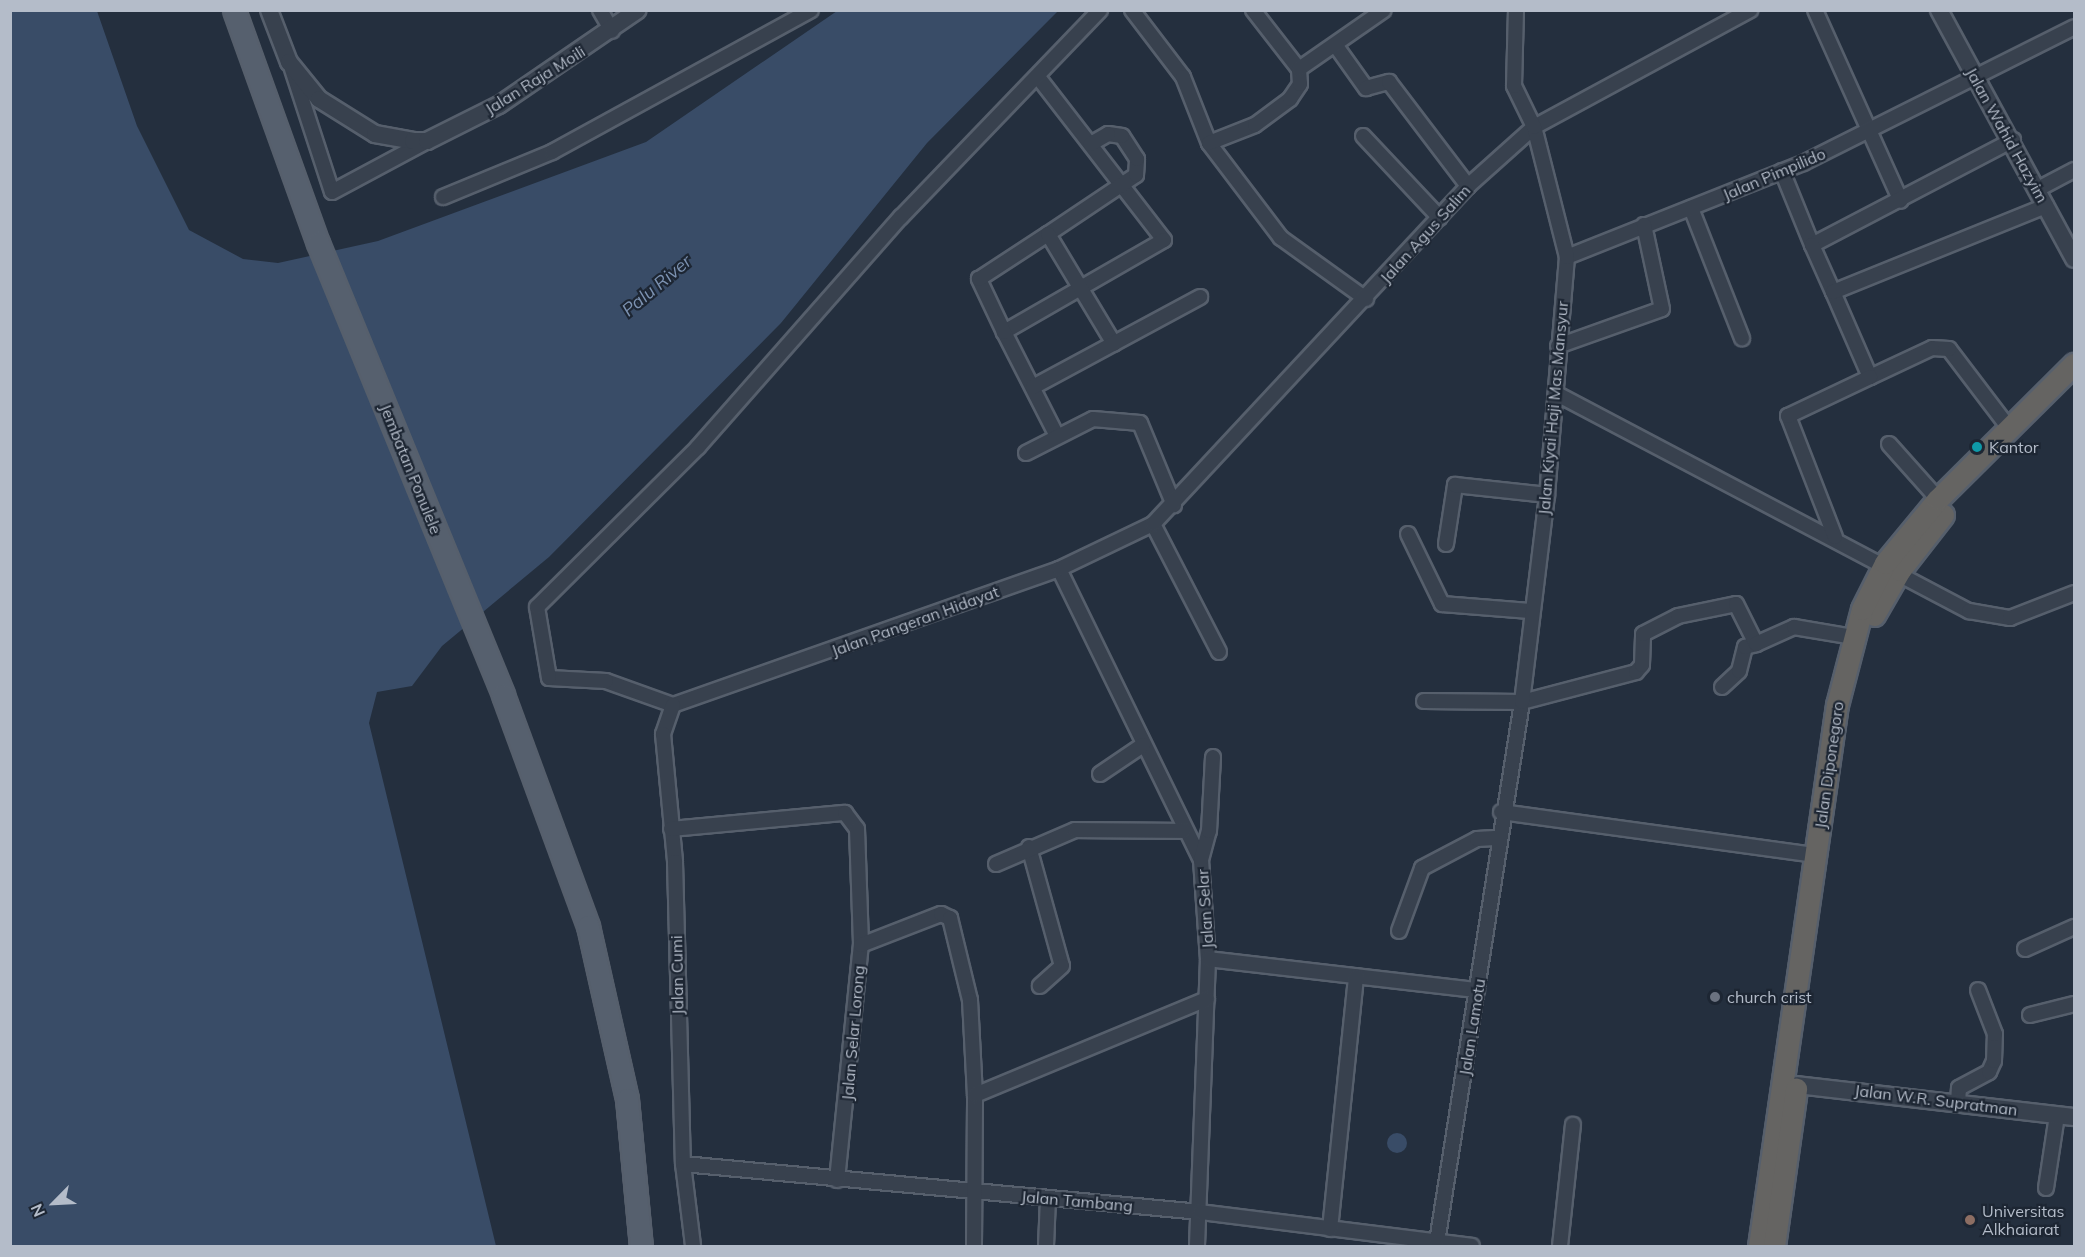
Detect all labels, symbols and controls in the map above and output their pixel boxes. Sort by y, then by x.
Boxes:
street label: Jalan Raja Moili [481,42,589,118]
street label: Jalan Wahid Hazyim [1962,64,2052,206]
street label: Jalan Pimpilido [1720,144,1828,204]
street label: Jalan Agus Salim [1376,181,1474,287]
water label: Palu River [618,251,696,321]
street label: Jalan Kiyai Haji Mas Mansyur [1534,300,1572,516]
street label: Jembatan Ponulele [376,401,446,537]
place label: Kantor [1989,437,2039,457]
marker: Kantor [1970,440,1984,454]
street label: Jalan Pangeran Hidayat [829,582,1001,660]
street label: Jalan Diponegoro [1811,700,1847,830]
street label: Jalan Selar [1193,869,1217,949]
street label: Jalan Cumi [667,935,687,1015]
street label: Jalan Selar Lorong [838,965,868,1101]
street label: Jalan Lamotu [1455,977,1489,1077]
place label: church crist [1727,987,1812,1007]
marker: church crist [1708,990,1722,1004]
street label: Jalan W.R. Supratman [1853,1080,2019,1120]
north arrow [24,1173,84,1233]
street label: Jalan Tambang [1020,1187,1134,1215]
text: N [26,1201,49,1220]
place label: Universitas Alkhaiarat [1982,1201,2065,1239]
marker: Universitas Alkhaiarat [1963,1213,1977,1227]

